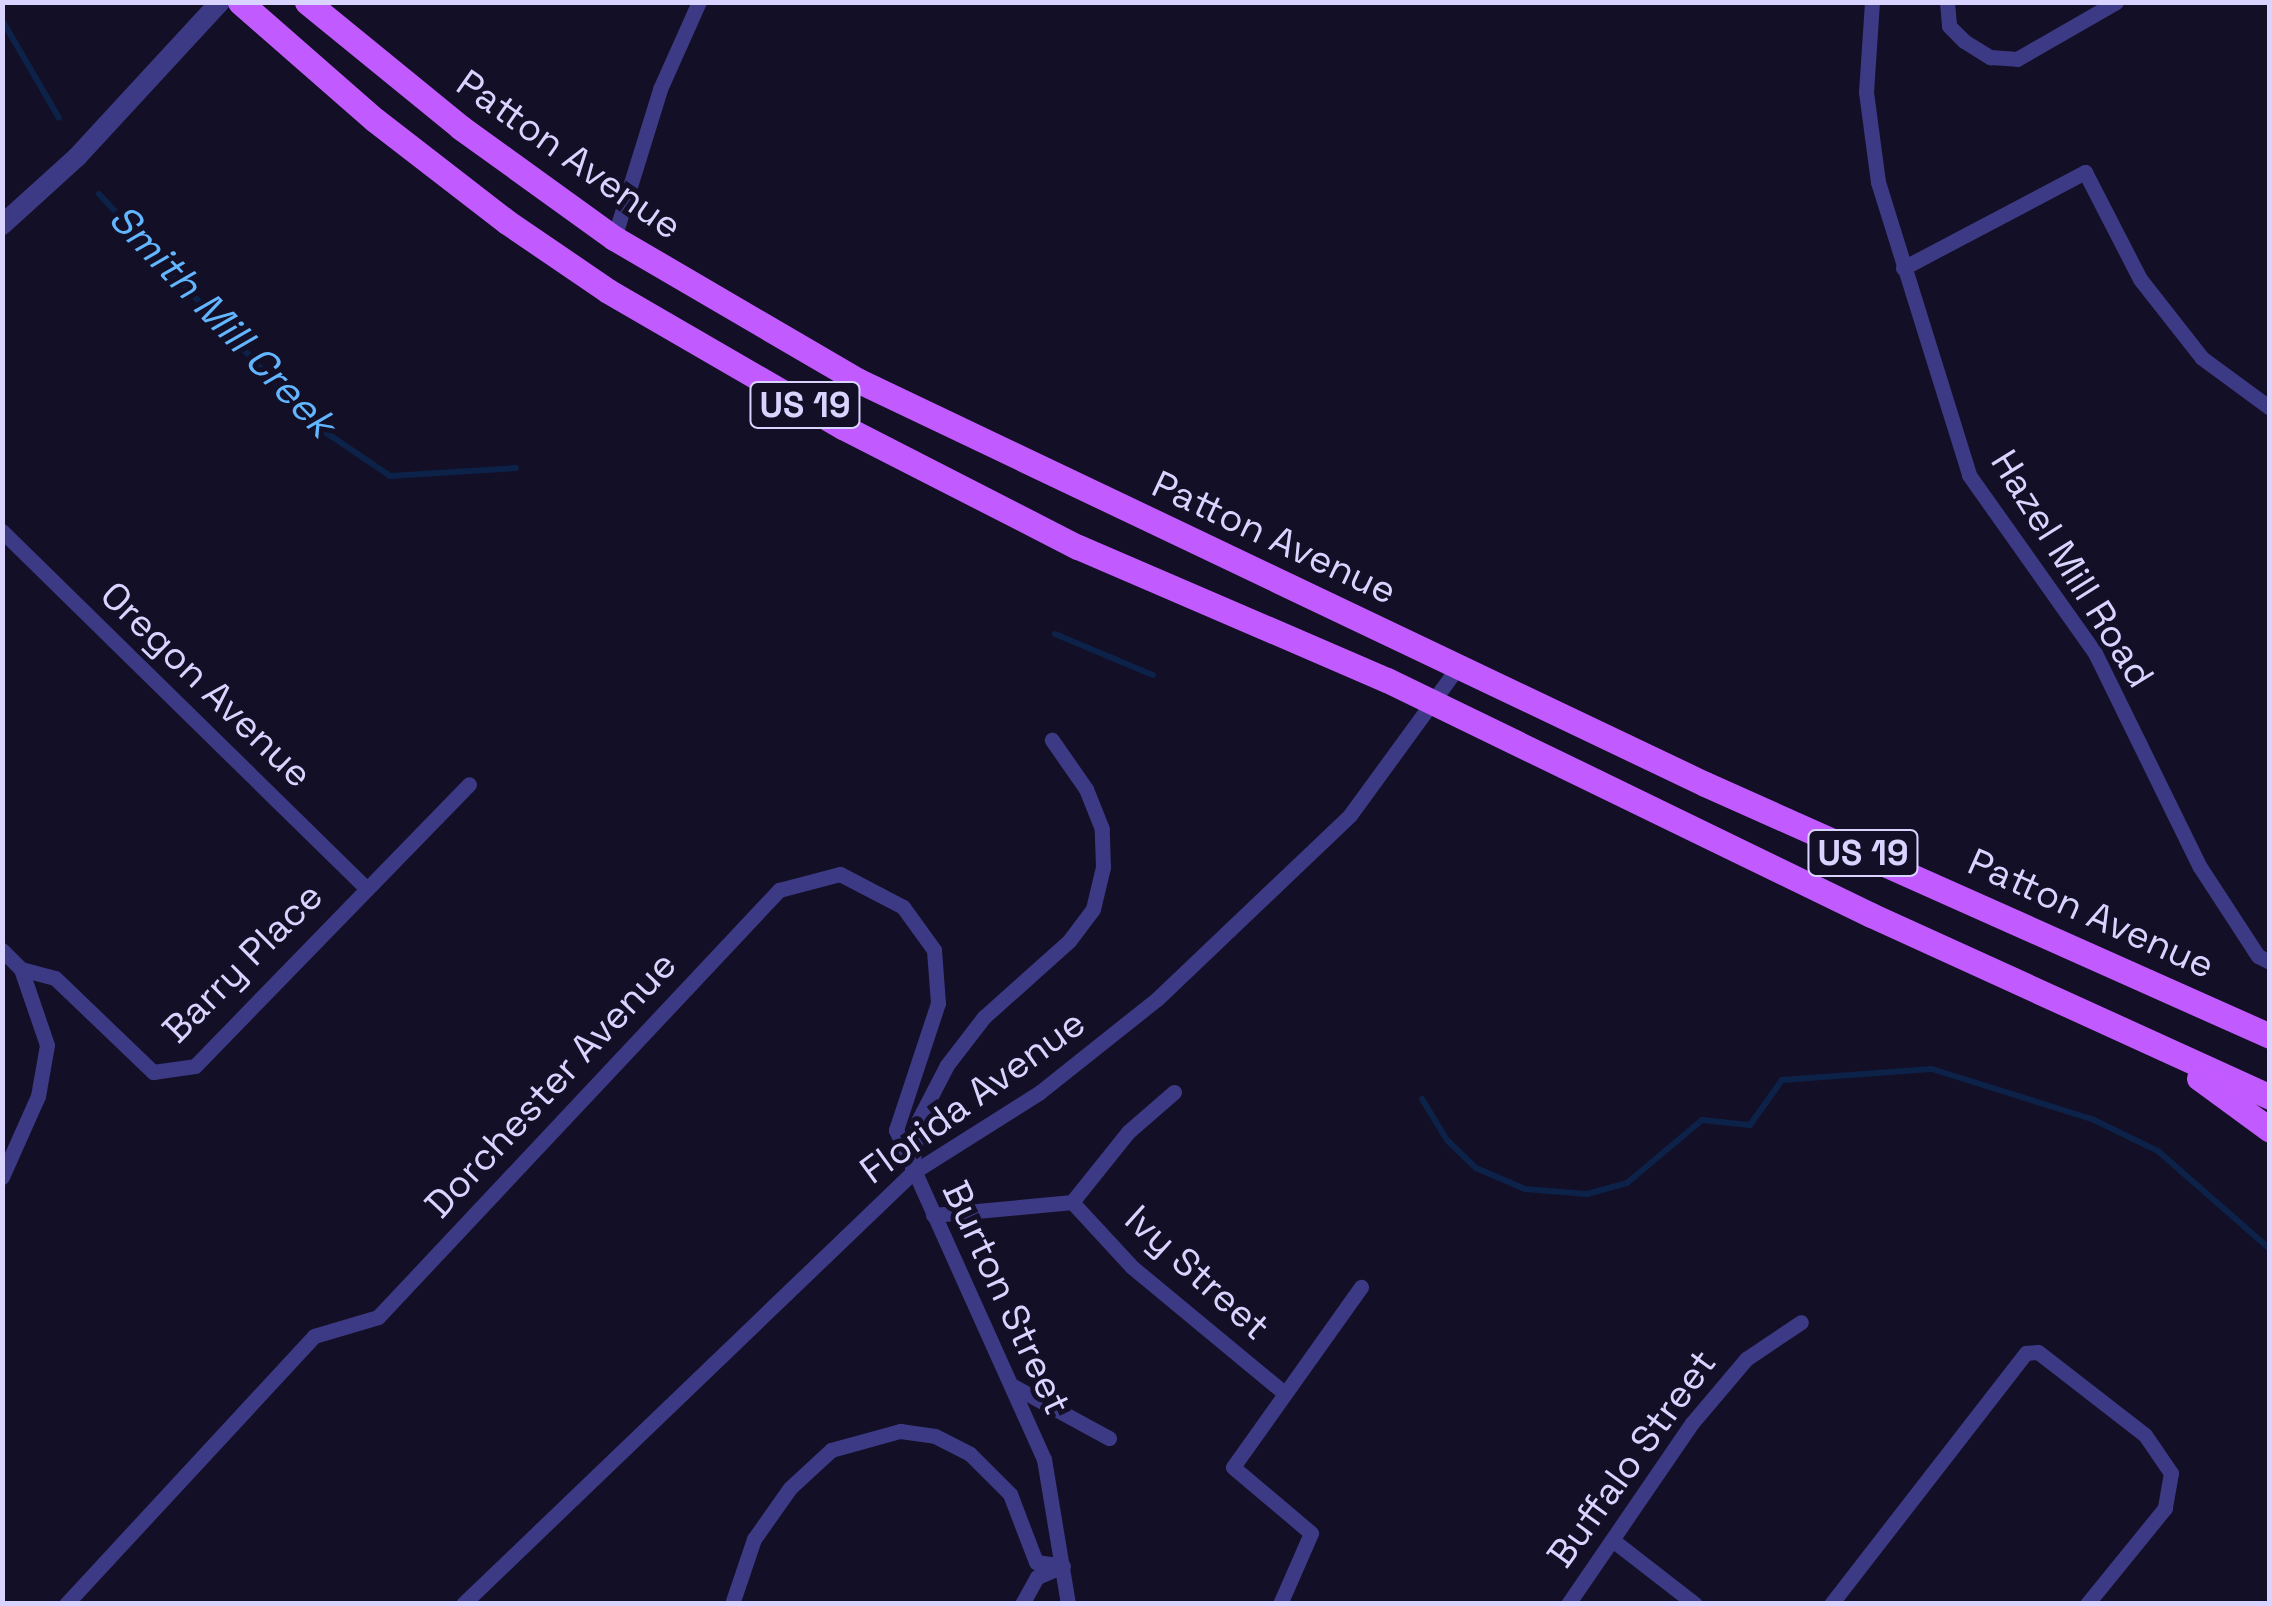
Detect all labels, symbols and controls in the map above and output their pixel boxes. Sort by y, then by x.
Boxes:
street label: Patton Avenue [447,60,691,250]
water label: Smith Mill Creek [99,195,345,447]
road number: US 19 [748,375,862,435]
street label: Hazel Mill Road [1981,442,2163,696]
street label: Patton Avenue [1144,461,1404,615]
street label: Oregon Avenue [91,572,321,798]
road number: US 19 [1806,823,1920,883]
street label: Patton Avenue [1961,839,2221,989]
street label: Barry Place [154,874,332,1052]
street label: Dorchester Avenue [416,942,686,1228]
street label: Florida Avenue [851,1000,1095,1194]
street label: Burton Street [932,1174,1080,1422]
street label: Ivy Street [1115,1196,1279,1350]
street label: Buffalo Street [1538,1341,1726,1577]

